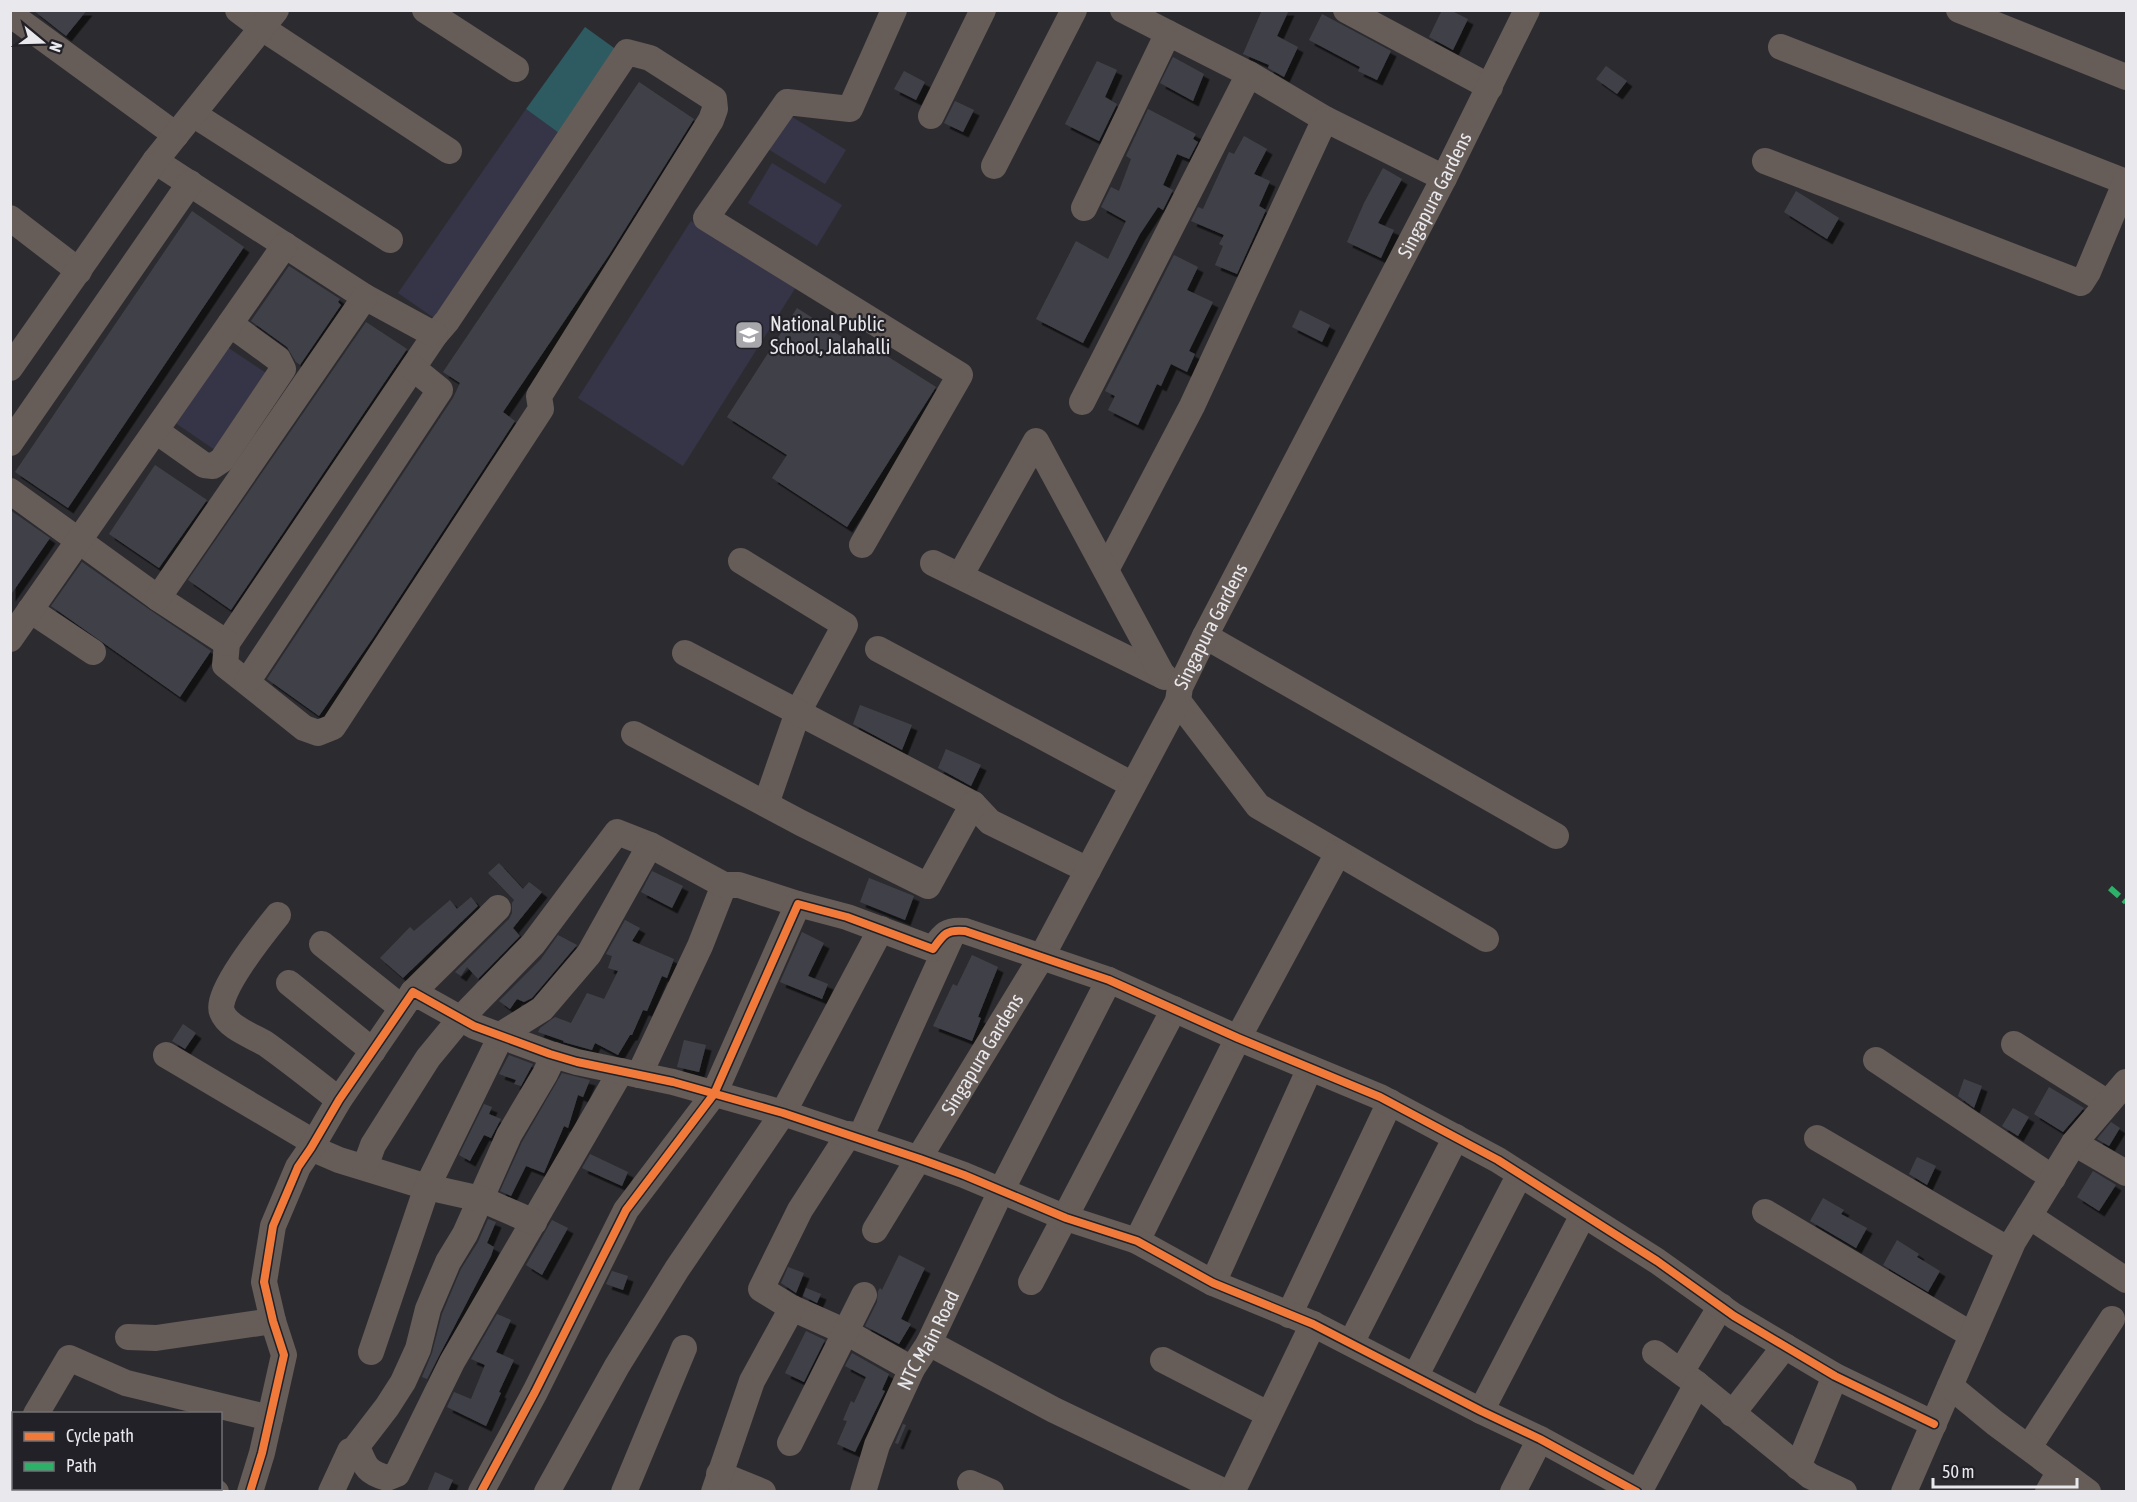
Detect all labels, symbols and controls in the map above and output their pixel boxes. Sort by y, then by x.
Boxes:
north arrow [12,12,72,72]
text: N [46,39,66,54]
street label: Singapura Gardens [1392,128,1476,262]
place label: National Public School, Jalahalli [770,312,890,358]
school or university icon: National Public School, Jalahalli [733,319,765,351]
street label: Singapura Gardens [1169,559,1252,693]
street label: Singapura Gardens [936,989,1028,1119]
street label: NTC Main Road [892,1286,963,1393]
legend [12,1412,222,1490]
text: Cycle path [66,1425,134,1446]
scale bar [1933,1451,2077,1489]
text: Path [66,1455,97,1476]
text: 50 m [1942,1461,1974,1482]

